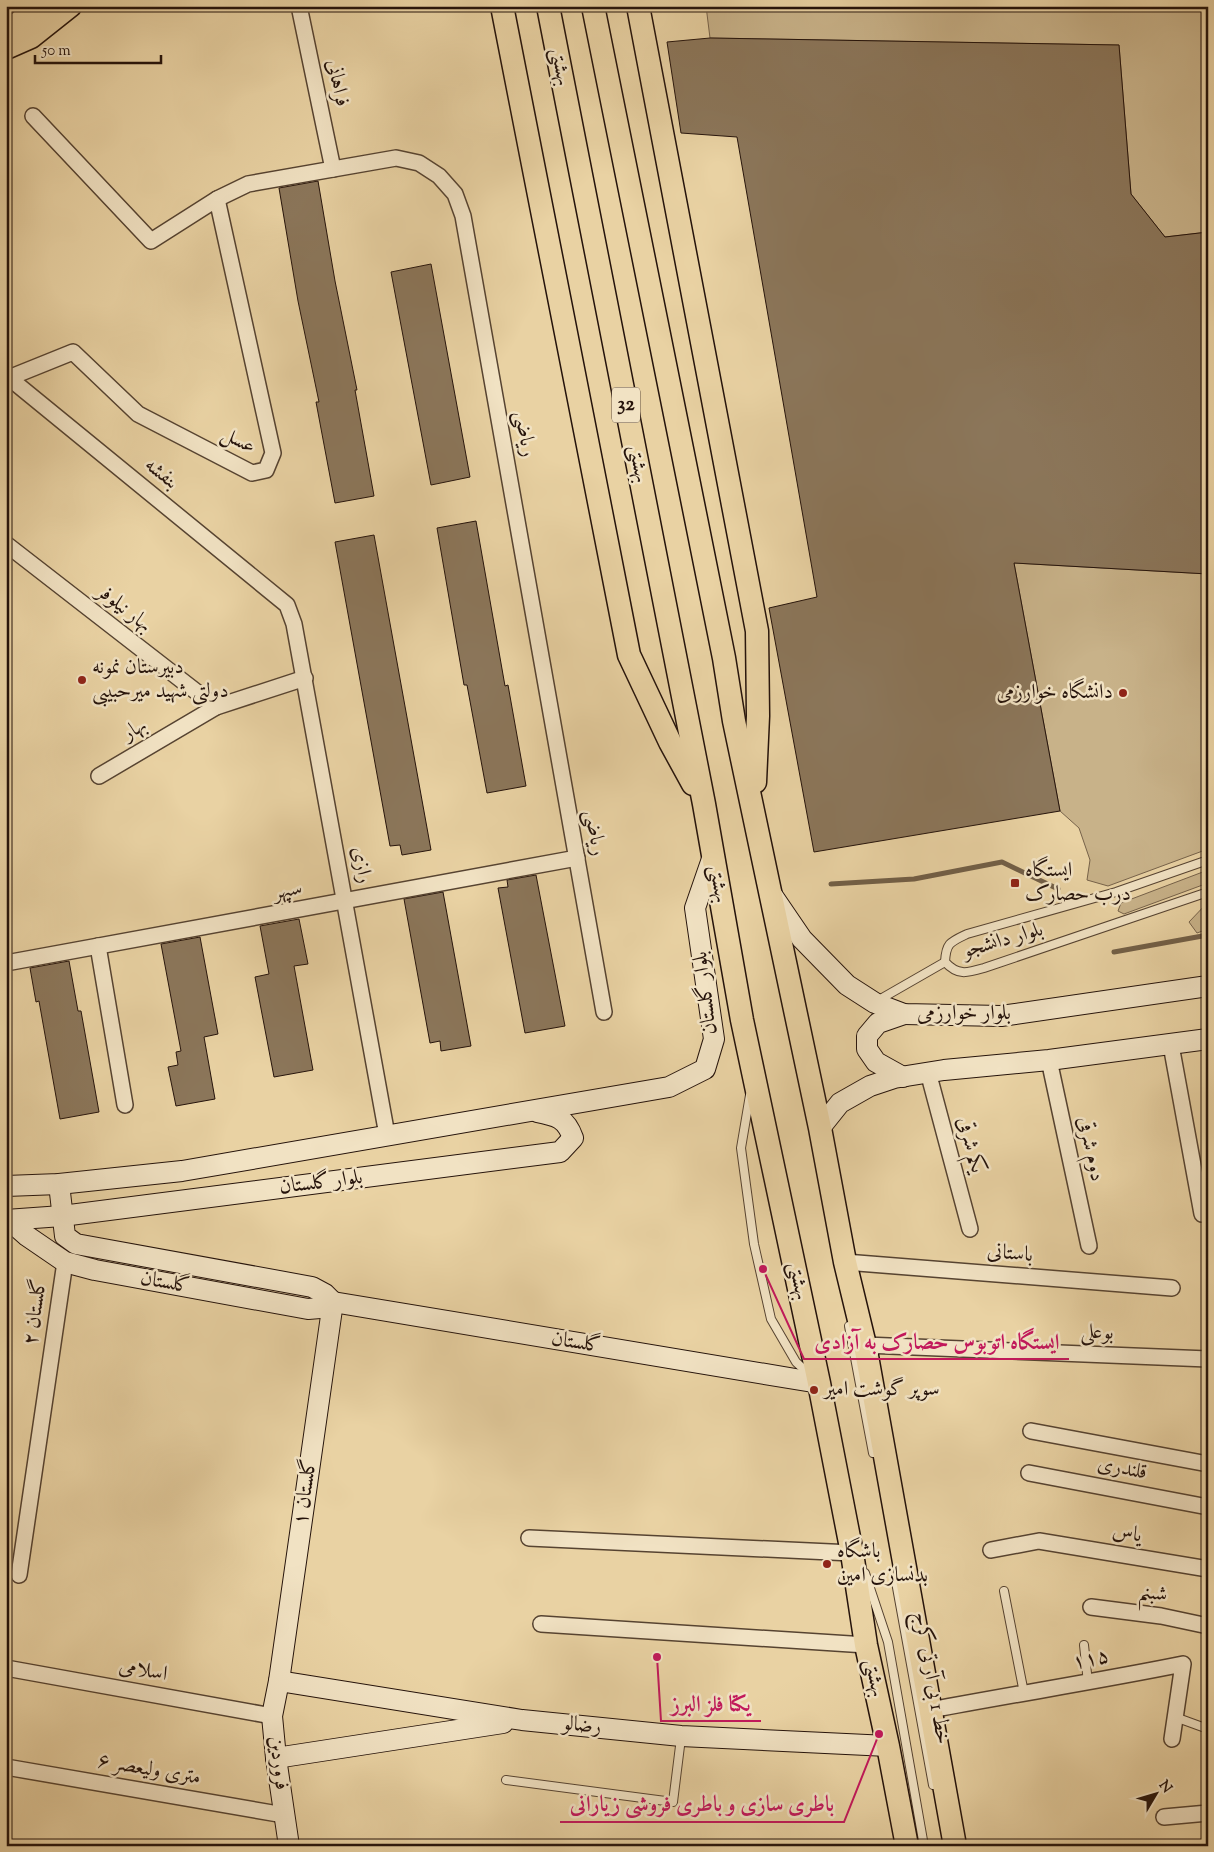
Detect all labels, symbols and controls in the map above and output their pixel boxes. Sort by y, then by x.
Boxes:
scale bar [35,32,161,64]
text: 50 m [41,41,71,62]
street label: بهشتى [542,45,578,89]
street label: فراهانی [317,57,357,109]
road number: 32 [612,388,640,422]
street label: ریاضی [505,409,543,459]
street label: عسل [215,420,261,462]
street label: بهشتى [620,442,656,486]
street label: بنفشه [137,451,185,497]
street label: بهار نیلوفر [88,576,158,640]
place label: دبیرستان نمونه دولتی شهید میرحبیبی [92,653,229,707]
marker: دبیرستان نمونه دولتی شهید میرحبیبی [76,674,88,686]
place label: دانشگاه خوارزمی [996,678,1113,708]
marker: دانشگاه خوارزمی [1117,687,1129,699]
street label: بهار [115,711,153,750]
street label: ریاضی [575,808,613,858]
street label: رازی [343,844,379,886]
place label: ایستگاه درب حصارک [1025,856,1131,910]
street label: بهشتی [700,862,736,906]
street label: سپهر [269,874,305,909]
marker: ایستگاه درب حصارک [1009,877,1021,889]
street label: بلوار دانشجو [957,915,1047,967]
street label: بلوار گلستان [686,950,726,1036]
street label: بلوار خوارزمی [917,999,1011,1029]
street label: یکم شرقی [945,1114,992,1178]
street label: دوم شرقی [1068,1114,1111,1184]
street label: بلوار گلستان [278,1163,364,1203]
street label: باستانی [986,1237,1034,1271]
street label: بهشتی [779,1259,817,1303]
street label: گلستان [138,1264,192,1302]
street label: گلستان ۲ [16,1277,56,1347]
street label: بوعلی [1080,1317,1114,1349]
callout: ایستگاه اتوبوس حصارک به آزادی [804,1322,1069,1359]
street label: گلستان [549,1324,603,1362]
text: ایستگاه اتوبوس حصارک به آزادی [814,1327,1060,1360]
place label: سوپر گوشت امیر [822,1375,940,1405]
marker: سوپر گوشت امیر [808,1384,820,1396]
street label: قلندری [1095,1450,1149,1488]
street label: گلستان ۱ [286,1457,326,1527]
street label: یاس [1110,1517,1145,1552]
place label: باشگاه بدنسازی امین [837,1537,928,1591]
marker: باشگاه بدنسازی امین [821,1558,833,1570]
street label: شبنم [1136,1577,1169,1615]
street label: خط 1 بی آر تی کرج [903,1609,957,1747]
street label: ۱۱۵ [1070,1642,1112,1678]
street label: اسلامی [116,1652,170,1690]
street label: بهشتی [855,1656,893,1700]
callout: یکتا فلز البرز [661,1684,761,1721]
text: یکتا فلز البرز [668,1690,753,1722]
street label: رضالو [559,1709,603,1743]
street label: فروردین [260,1734,296,1792]
street label: ۶ متری ولیعصر [95,1746,203,1794]
north arrow [1132,1770,1182,1820]
text: N [1153,1777,1176,1798]
callout: باطری سازی و باطری فروشی زیارانی [560,1785,844,1822]
text: باطری سازی و باطری فروشی زیارانی [569,1790,834,1822]

